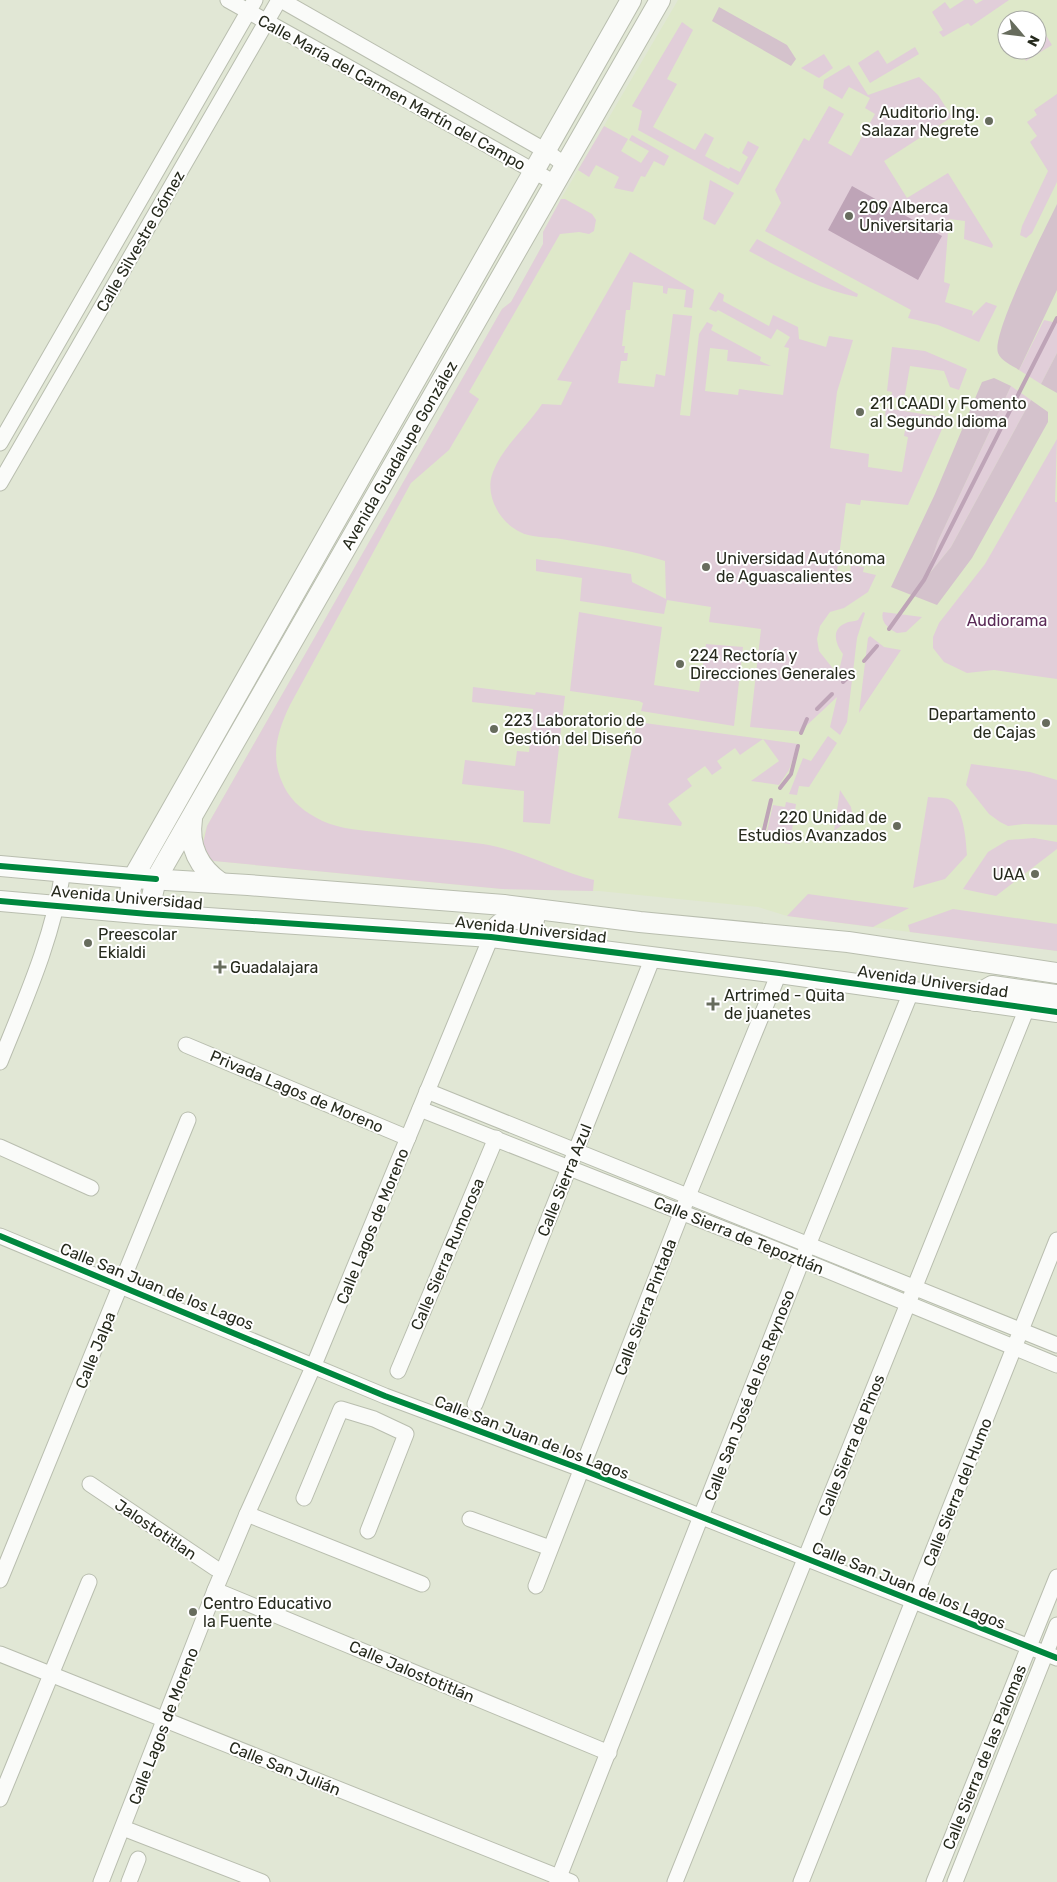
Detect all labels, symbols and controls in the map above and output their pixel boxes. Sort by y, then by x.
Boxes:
north arrow [997,10,1047,60]
street label: Calle María del Carmen Martín del Campo [255,11,529,174]
text: N [1023,32,1043,49]
place label: Auditorio Ing. Salazar Negrete [861,103,979,140]
marker: Auditorio Ing. Salazar Negrete [983,115,995,127]
street label: Calle Silvestre Gómez [92,167,189,315]
place label: 209 Alberca Universitaria [859,198,953,235]
marker: 209 Alberca Universitaria [843,210,855,222]
street label: Avenida Guadalupe González [337,357,461,553]
place label: 211 CAADI y Fomento al Segundo Idioma [870,394,1027,431]
marker: 211 CAADI y Fomento al Segundo Idioma [854,406,866,418]
place label: Universidad Autónoma de Aguascalientes [716,549,885,586]
marker: Universidad Autónoma de Aguascalientes [700,561,712,573]
park label: Audiorama [967,611,1047,630]
place label: 224 Rectoría y Direcciones Generales [690,646,856,683]
marker: 224 Rectoría y Direcciones Generales [674,658,686,670]
place label: Departamento de Cajas [928,705,1036,742]
place label: 223 Laboratorio de Gestión del Diseño [504,711,645,748]
marker: Departamento de Cajas [1040,717,1052,729]
marker: 223 Laboratorio de Gestión del Diseño [488,723,500,735]
place label: 220 Unidad de Estudios Avanzados [738,808,887,845]
marker: 220 Unidad de Estudios Avanzados [891,820,903,832]
place label: UAA [993,865,1025,884]
marker: UAA [1029,868,1041,880]
street label: Avenida Universidad [50,881,203,914]
street label: Avenida Universidad [454,912,607,947]
place label: Preescolar Ekialdi [98,925,177,962]
marker: Preescolar Ekialdi [82,937,94,949]
place label: Guadalajara [230,958,318,977]
marker: Guadalajara [214,961,226,973]
street label: Avenida Universidad [856,962,1009,1001]
place label: Artrimed - Quita de juanetes [724,986,845,1023]
marker: Artrimed - Quita de juanetes [706,997,720,1011]
street label: Privada Lagos de Moreno [207,1046,386,1137]
street label: Calle Sierra Azul [533,1121,596,1239]
street label: Calle Lagos de Moreno [332,1145,413,1307]
street label: Calle Sierra Rumorosa [407,1175,488,1333]
street label: Calle Sierra de Tepoztlán [651,1193,827,1278]
street label: Calle Sierra Pintada [611,1236,680,1378]
street label: Calle San Juan de los Lagos [57,1239,256,1334]
street label: Calle San José de los Reynoso [700,1287,799,1503]
street label: Calle Jalpa [71,1309,120,1391]
street label: Calle Sierra de Pinos [814,1371,889,1519]
street label: Calle San Juan de los Lagos [432,1392,632,1483]
street label: Calle Sierra del Humo [919,1415,996,1569]
street label: Jalostotitlan [111,1495,200,1564]
street label: Calle San Juan de los Lagos [809,1538,1008,1633]
place label: Centro Educativo la Fuente [203,1594,332,1631]
marker: Centro Educativo la Fuente [187,1606,199,1618]
street label: Calle Jalostotitlán [346,1636,477,1706]
street label: Calle Lagos de Moreno [125,1645,202,1807]
street label: Calle Sierra de las Palomas [939,1662,1030,1853]
street label: Calle San Julián [226,1737,343,1799]

